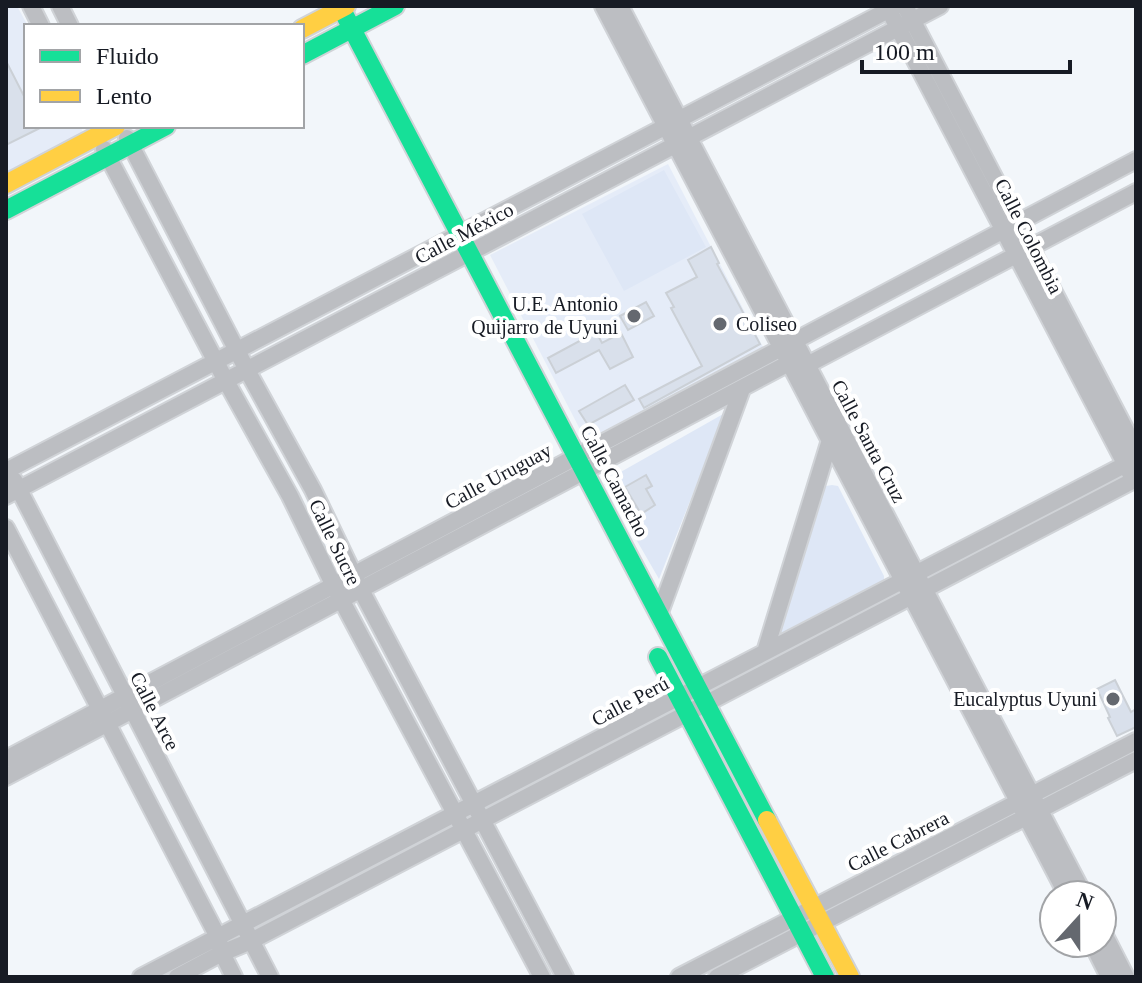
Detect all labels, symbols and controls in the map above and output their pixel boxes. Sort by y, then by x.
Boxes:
legend [24,24,304,128]
scale bar [862,24,1070,74]
text: 100 m [874,39,935,65]
text: Fluido [96,43,159,69]
text: Lento [96,83,152,109]
street label: Calle Colombia [991,175,1067,297]
street label: Calle México [411,198,517,268]
place label: U.E. Antonio Quijarro de Uyuni [471,293,618,339]
marker: U.E. Antonio Quijarro de Uyuni [625,307,643,325]
place label: Coliseo [736,313,797,335]
marker: Coliseo [711,315,729,333]
street label: Calle Santa Cruz [827,376,911,506]
street label: Calle Camacho [576,422,654,540]
street label: Calle Uruguay [441,439,555,514]
street label: Calle Sucre [305,495,365,589]
street label: Calle Arce [126,668,184,754]
street label: Calle Perú [588,672,672,730]
place label: Eucalyptus Uyuni [953,688,1097,711]
marker: Eucalyptus Uyuni [1104,690,1122,708]
street label: Calle Cabrera [844,806,952,876]
north arrow [1038,879,1118,959]
text: N [1073,886,1097,915]

